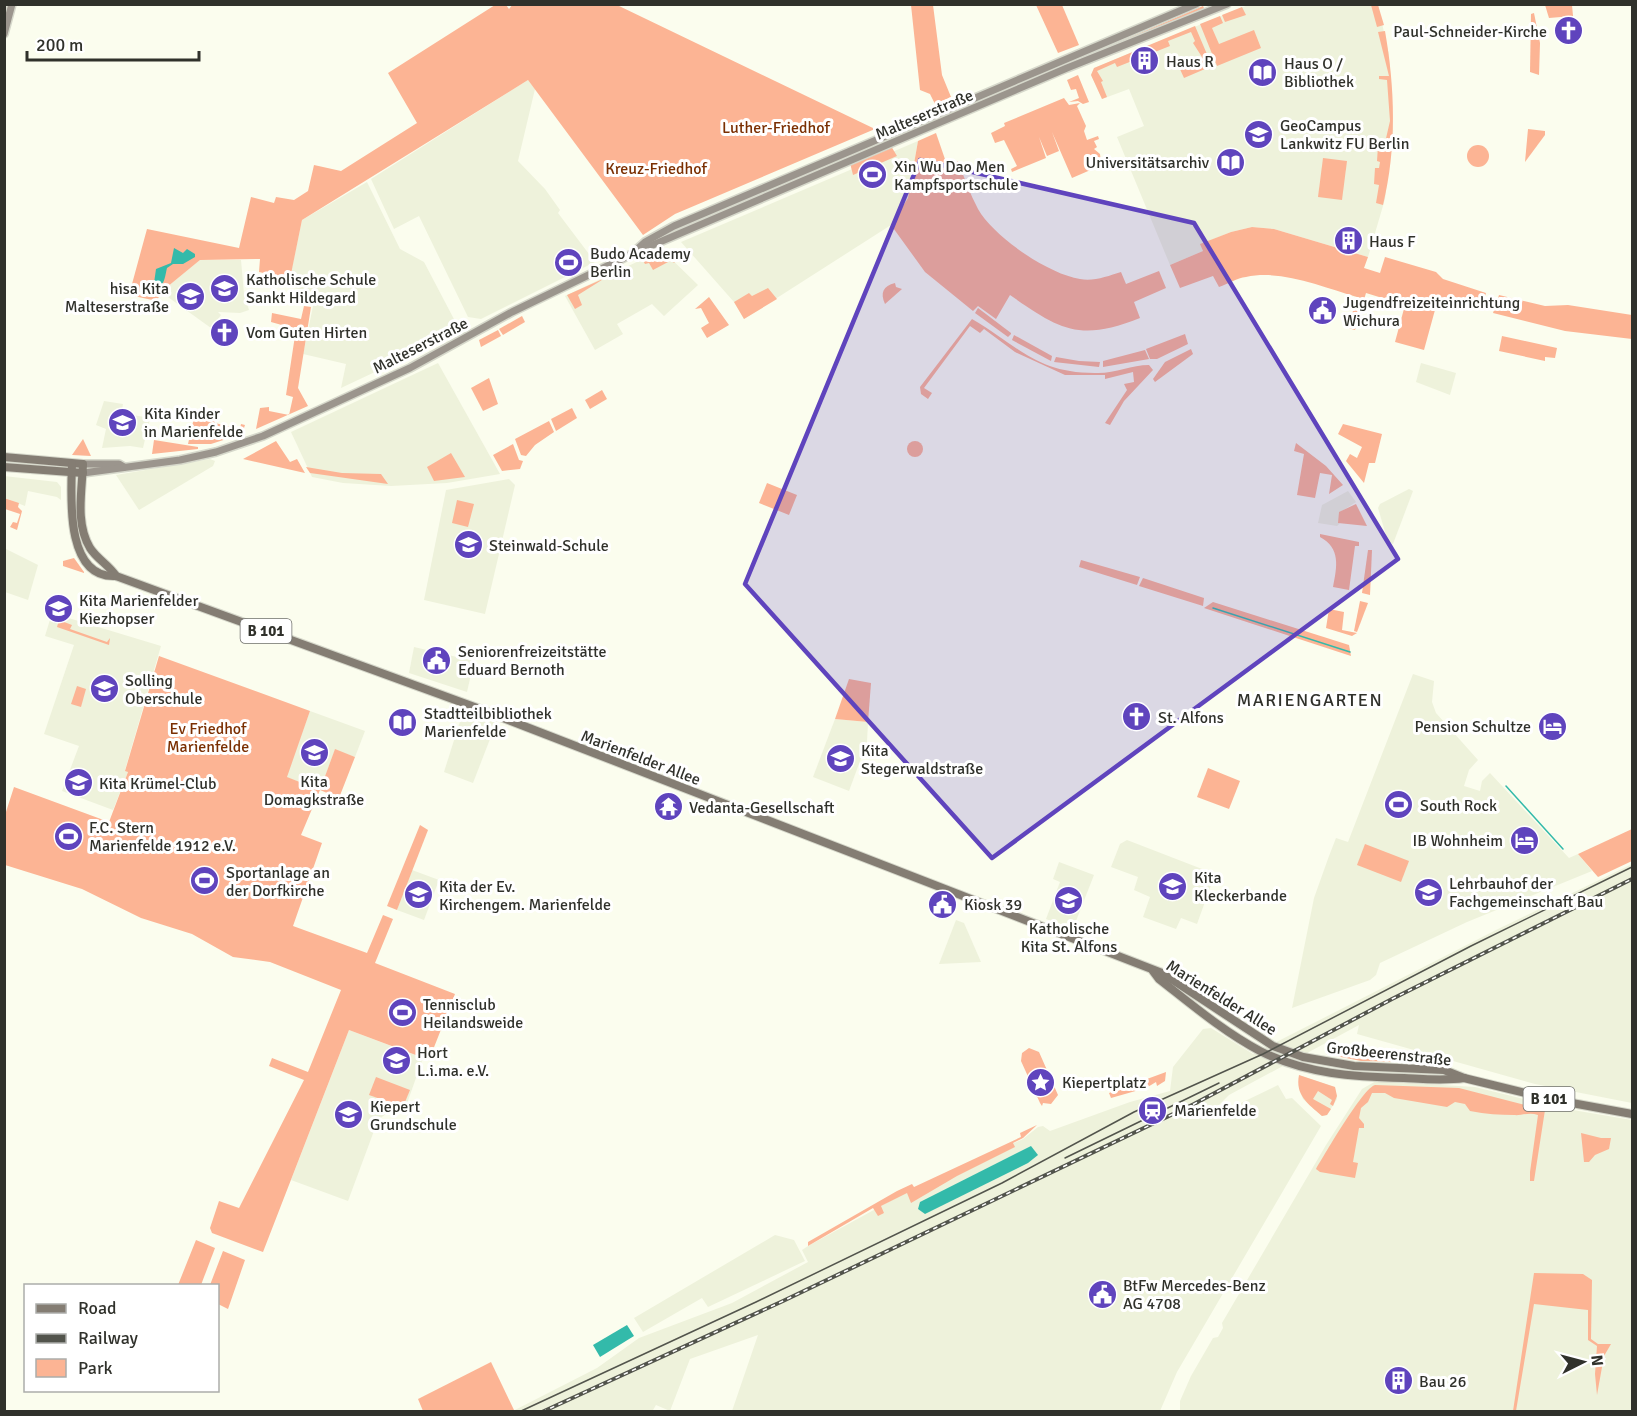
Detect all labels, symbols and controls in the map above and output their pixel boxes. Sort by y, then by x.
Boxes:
church icon: Paul-Schneider-Kirche [1552,15,1584,47]
place label: Paul-Schneider-Kirche [1393,22,1547,42]
scale bar [27,24,200,62]
text: 200 m [36,34,83,56]
building icon: Haus R [1129,45,1161,77]
place label: Haus R [1166,52,1214,72]
place label: Haus O / Bibliothek [1284,54,1354,92]
library icon: Haus O / Bibliothek [1247,56,1279,88]
street label: Malteserstraße [872,85,976,145]
place label: GeoCampus Lankwitz FU Berlin [1280,116,1409,154]
park label: Luther-Friedhof [722,118,831,138]
school or university icon: GeoCampus Lankwitz FU Berlin [1243,118,1275,150]
library icon: Universitätsarchiv [1214,146,1246,178]
place label: Universitätsarchiv [1086,153,1210,173]
place label: Xin Wu Dao Men Kampfsportschule [894,157,1018,195]
park label: Kreuz-Friedhof [605,159,707,179]
sports icon: Xin Wu Dao Men Kampfsportschule [857,159,889,191]
building icon: Haus F [1332,225,1364,257]
place label: Haus F [1369,232,1416,252]
place label: Budo Academy Berlin [590,244,691,282]
sports icon: Budo Academy Berlin [553,246,585,278]
place label: Katholische Schule Sankt Hildegard [246,270,376,308]
school or university icon: Katholische Schule Sankt Hildegard [209,272,241,304]
place label: hisa Kita Malteserstraße [65,279,169,317]
school or university icon: hisa Kita Malteserstraße [174,281,206,313]
place label: Jugendfreizeiteinrichtung Wichura [1343,293,1520,331]
public building icon: Jugendfreizeiteinrichtung Wichura [1306,295,1338,327]
street label: Malteserstraße [369,313,471,378]
church icon: Vom Guten Hirten [209,316,241,348]
place label: Vom Guten Hirten [246,323,367,343]
place label: Kita Kinder in Marienfelde [144,404,243,442]
school or university icon: Kita Kinder in Marienfelde [107,406,139,438]
school or university icon: Steinwald-Schule [452,529,484,561]
place label: Steinwald-Schule [489,536,609,556]
place label: Kita Marienfelder Kiezhopser [79,591,199,629]
school or university icon: Kita Marienfelder Kiezhopser [42,593,74,625]
road number: B 101 [240,619,292,643]
place label: Seniorenfreizeitstätte Eduard Bernoth [458,642,607,680]
public building icon: Seniorenfreizeitstätte Eduard Bernoth [421,644,453,676]
place label: Solling Oberschule [125,671,202,709]
school or university icon: Solling Oberschule [88,673,120,705]
district label: MARIENGARTEN [1237,689,1383,711]
church icon: St. Alfons [1121,701,1153,733]
place label: Stadtteilbibliothek Marienfelde [424,704,552,742]
library icon: Stadtteilbibliothek Marienfelde [387,706,419,738]
place label: St. Alfons [1158,708,1224,728]
hotel icon: Pension Schultze [1536,710,1568,742]
place label: Pension Schultze [1415,717,1531,737]
park label: Ev Friedhof Marienfelde [167,719,249,757]
street label: Marienfelder Allee [578,726,703,790]
school or university icon: Kita Domagkstraße [298,737,330,769]
place label: Kita Stegerwaldstraße [861,741,983,779]
school or university icon: Kita Stegerwaldstraße [824,743,856,775]
school or university icon: Kita Krümel-Club [62,767,94,799]
place label: Kita Domagkstraße [264,772,364,810]
place label: Kita Krümel-Club [99,774,216,794]
sports icon: South Rock [1383,789,1415,821]
temple icon: Vedanta-Gesellschaft [652,791,684,823]
place label: South Rock [1420,796,1497,816]
place label: Vedanta-Gesellschaft [689,798,835,818]
place label: F.C. Stern Marienfelde 1912 e.V. [89,818,236,856]
sports icon: F.C. Stern Marienfelde 1912 e.V. [52,820,84,852]
hotel icon: IB Wohnheim [1508,824,1540,856]
place label: IB Wohnheim [1413,831,1503,851]
place label: Sportanlage an der Dorfkirche [226,863,330,901]
sports icon: Sportanlage an der Dorfkirche [189,865,221,897]
place label: Kita Kleckerbande [1194,868,1287,906]
school or university icon: Kita Kleckerbande [1157,870,1189,902]
place label: Lehrbauhof der Fachgemeinschaft Bau [1449,874,1603,912]
school or university icon: Lehrbauhof der Fachgemeinschaft Bau [1412,876,1444,908]
place label: Kita der Ev. Kirchengem. Marienfelde [439,877,611,915]
school or university icon: Kita der Ev. Kirchengem. Marienfelde [402,879,434,911]
school or university icon: Katholische Kita St. Alfons [1053,884,1085,916]
public building icon: Kiosk 39 [927,888,959,920]
place label: Kiosk 39 [964,895,1022,915]
place label: Katholische Kita St. Alfons [1021,919,1117,957]
street label: Marienfelder Allee [1162,956,1280,1040]
place label: Tennisclub Heilandsweide [423,995,523,1033]
sports icon: Tennisclub Heilandsweide [386,997,418,1029]
street label: Großbeerenstraße [1325,1037,1452,1070]
place label: Hort L.i.ma. e.V. [417,1043,489,1081]
school or university icon: Hort L.i.ma. e.V. [380,1045,412,1077]
place icon: Kiepertplatz [1025,1066,1057,1098]
place label: Kiepertplatz [1062,1073,1146,1093]
road number: B 101 [1524,1087,1574,1111]
station icon: Marienfelde [1137,1094,1169,1126]
place label: Kiepert Grundschule [370,1097,457,1135]
school or university icon: Kiepert Grundschule [333,1099,365,1131]
place label: Marienfelde [1174,1101,1257,1121]
place label: BtFw Mercedes-Benz AG 4708 [1123,1276,1266,1314]
public building icon: BtFw Mercedes-Benz AG 4708 [1086,1278,1118,1310]
legend [24,1284,219,1392]
text: Road [78,1297,117,1319]
text: Railway [78,1327,139,1349]
north arrow [1553,1332,1613,1392]
text: N [1586,1354,1607,1367]
text: Park [78,1357,113,1379]
building icon: Bau 26 [1382,1365,1414,1397]
place label: Bau 26 [1419,1372,1466,1392]

